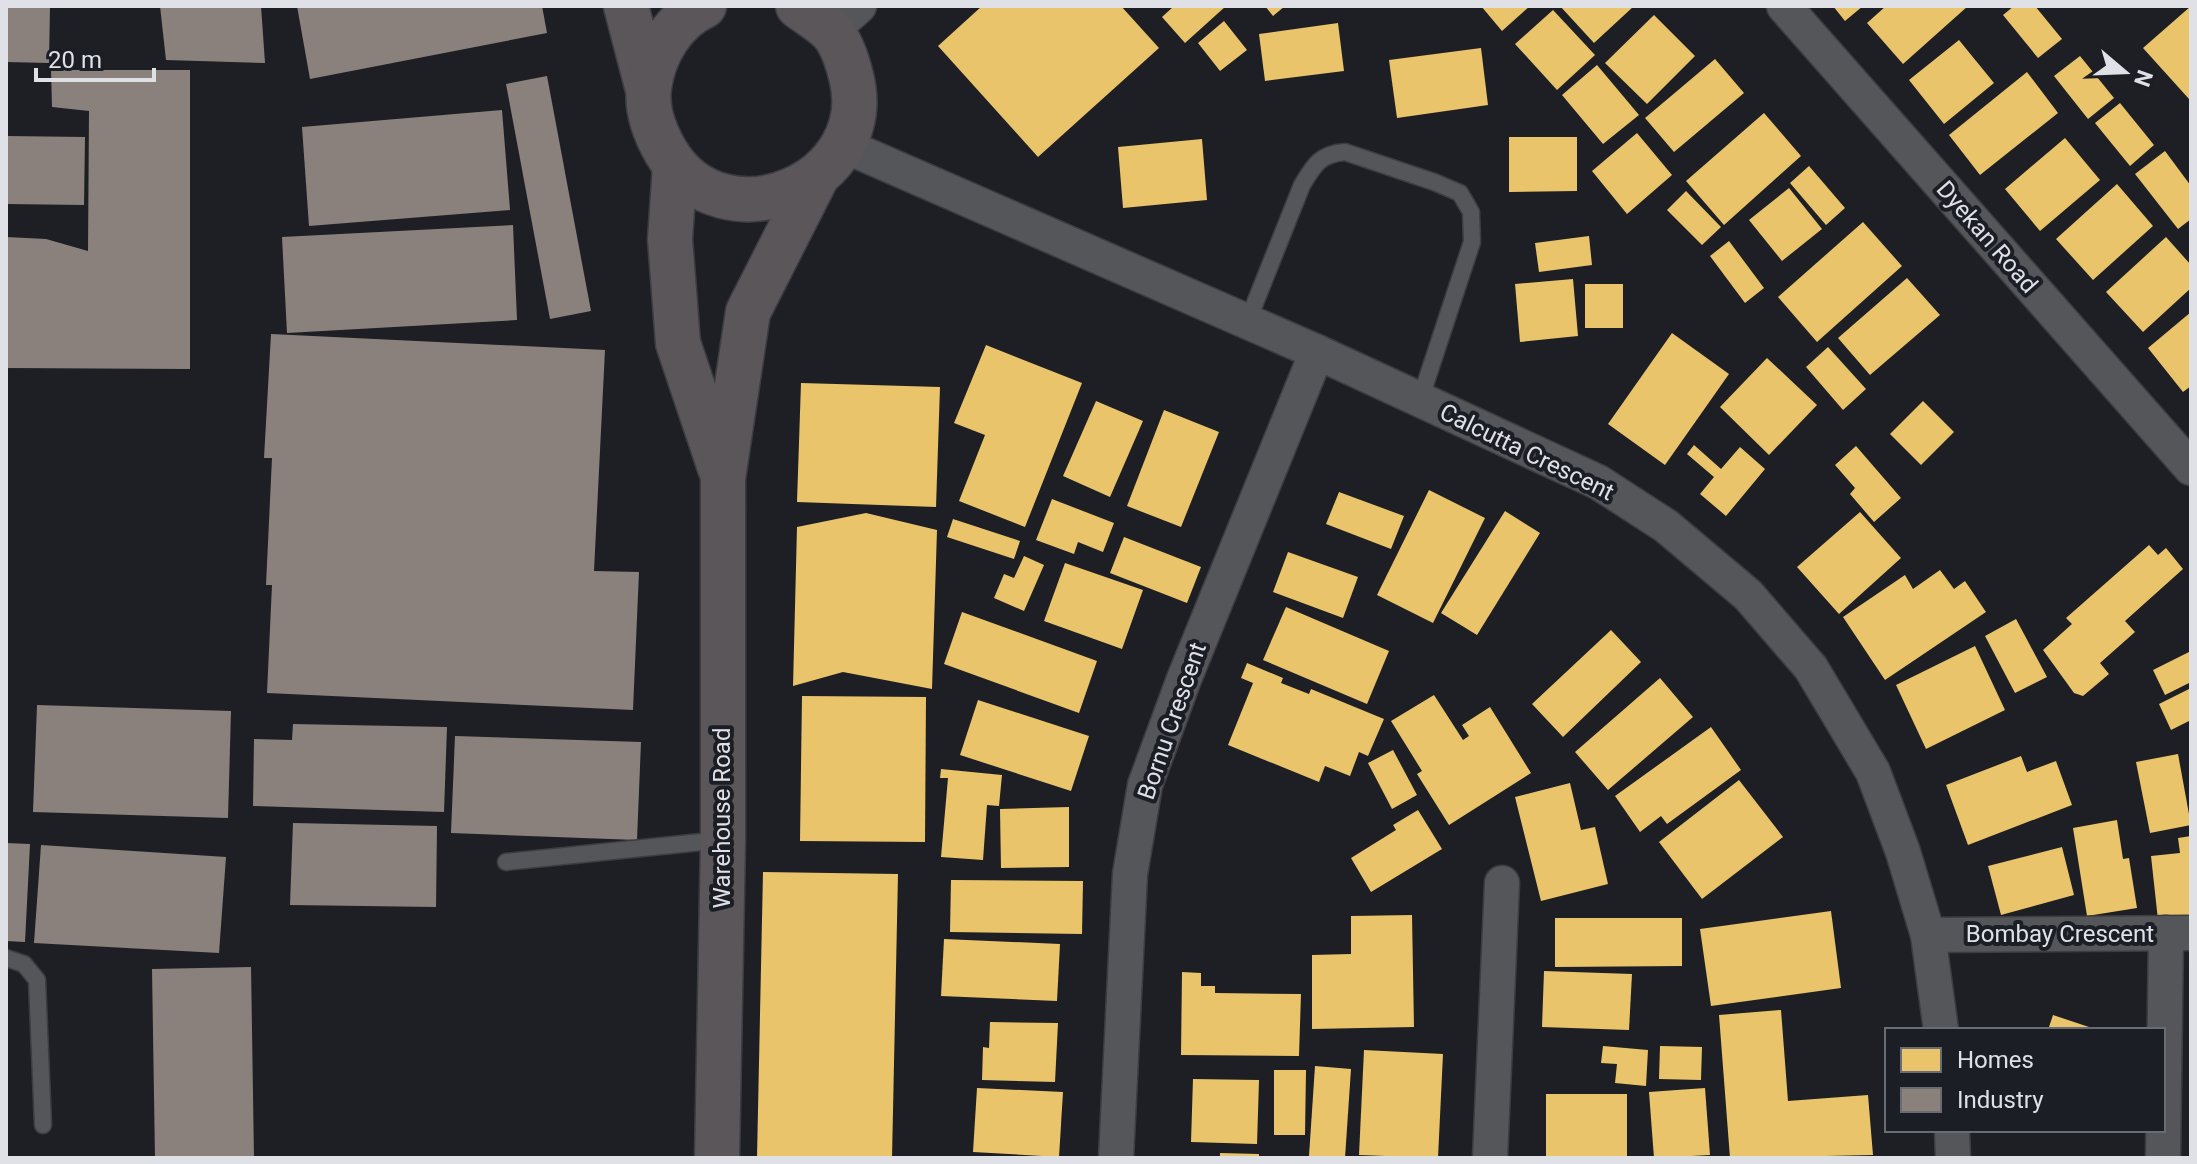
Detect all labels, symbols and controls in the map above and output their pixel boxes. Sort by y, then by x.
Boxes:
scale bar [36,32,154,82]
north arrow [2085,32,2165,112]
text: 20 m [48,46,102,74]
text: N [2129,67,2158,90]
street label: Dyekan Road [1931,175,2043,299]
street label: Calcutta Crescent [1435,398,1619,506]
street label: Bornu Crescent [1132,639,1212,803]
street label: Warehouse Road [708,728,736,908]
street label: Bombay Crescent [1966,920,2154,948]
legend [1885,1028,2165,1132]
text: Homes [1957,1046,2034,1074]
text: Industry [1957,1086,2044,1114]

